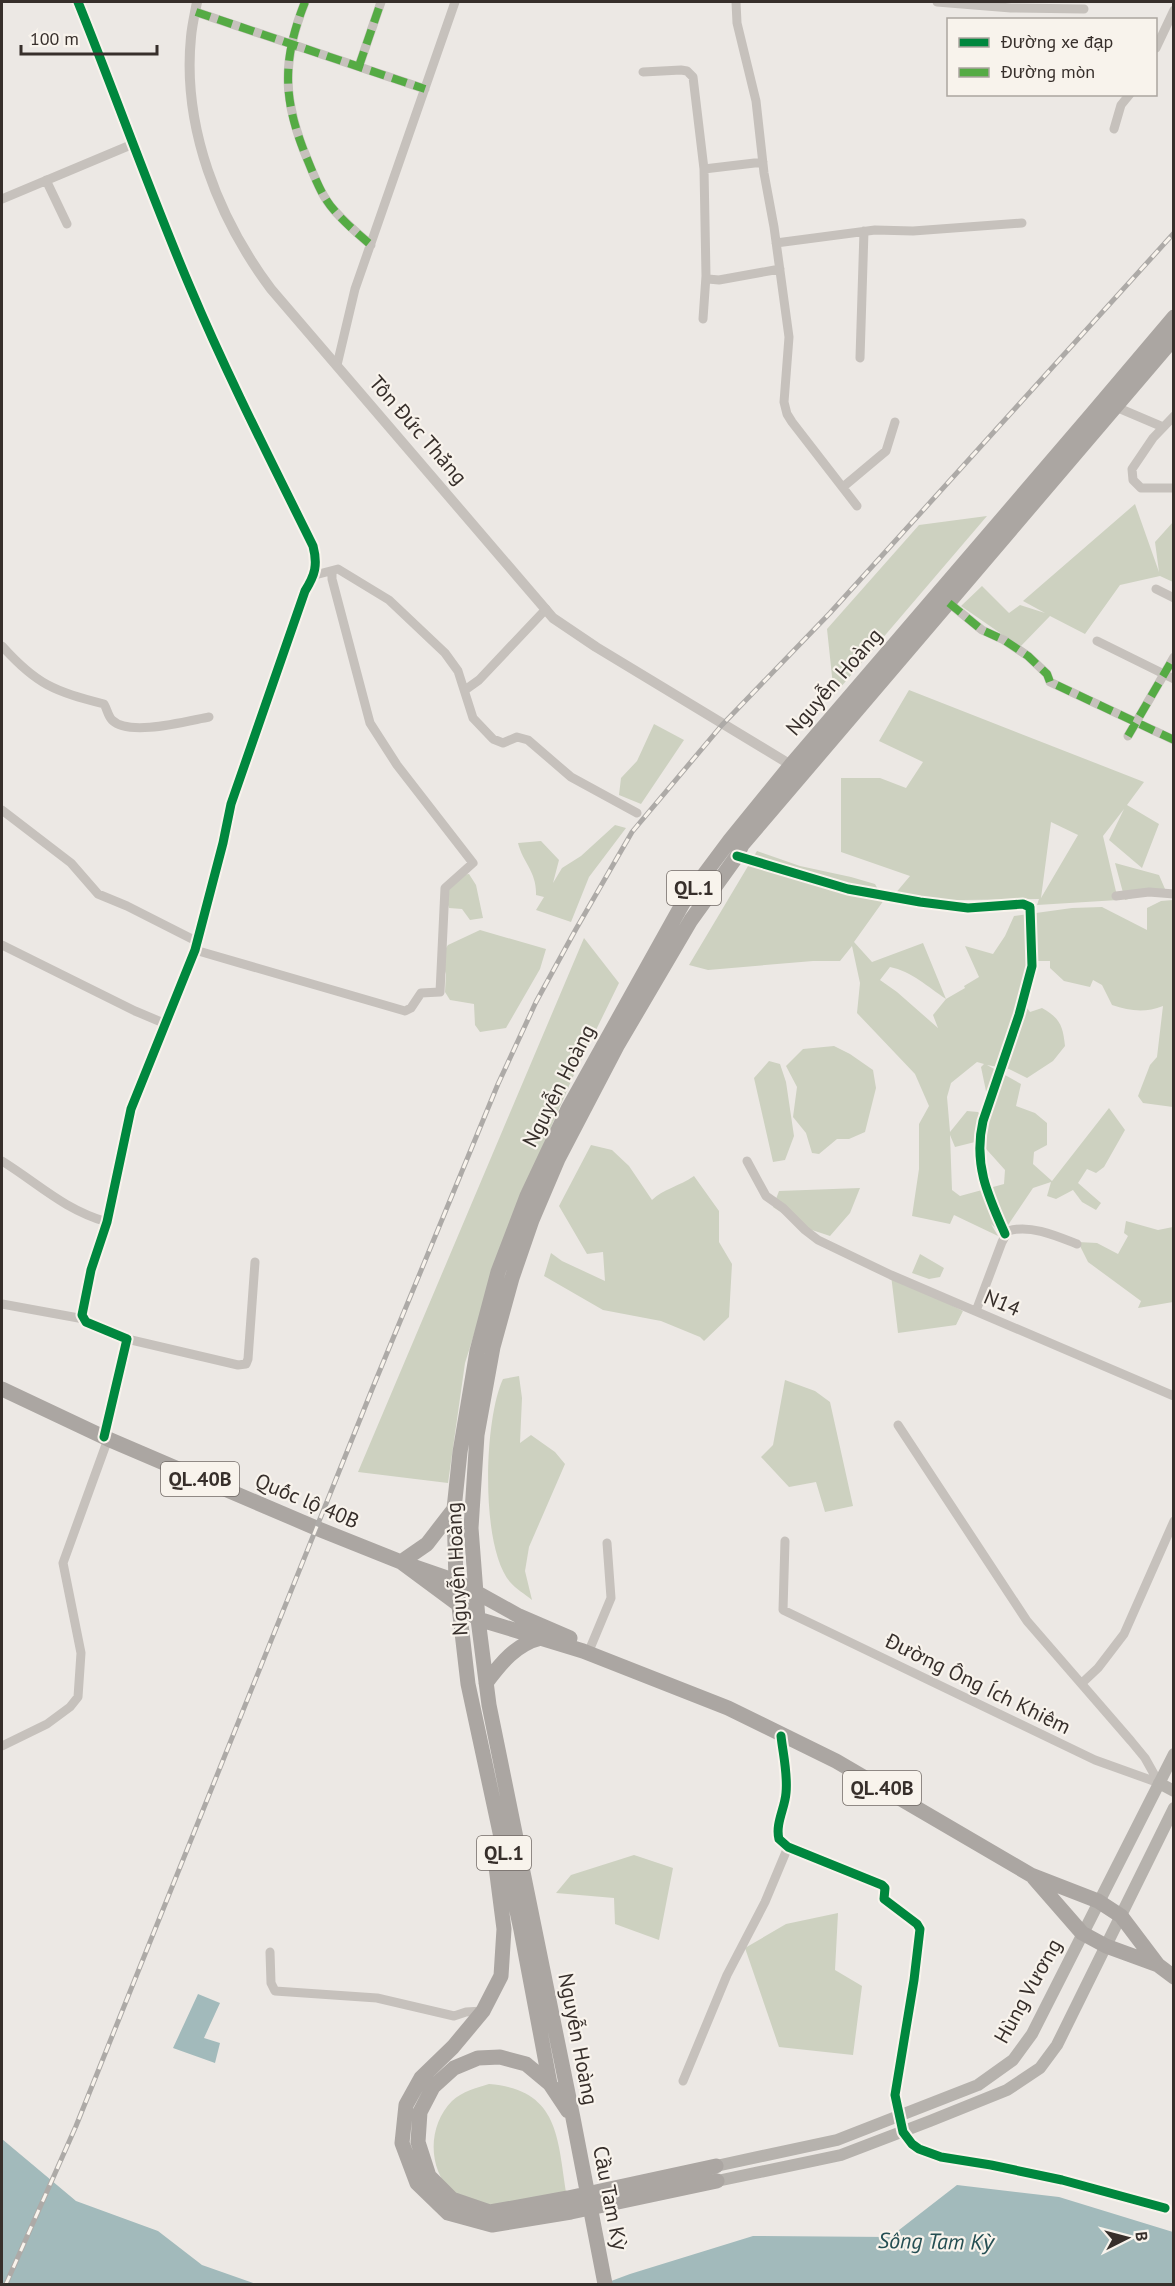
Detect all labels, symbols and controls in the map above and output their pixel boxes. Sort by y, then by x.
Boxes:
scale bar [21,18,158,56]
legend [947,18,1157,96]
text: 100 m [30,27,79,50]
text: Đường xe đạp [1000,30,1113,53]
text: Đường mòn [1000,60,1095,83]
street label: Tôn Đức Thắng [364,369,473,490]
street label: Nguyễn Hoàng [780,622,888,741]
road number: QL.1 [667,871,721,905]
street label: Nguyễn Hoàng [516,1020,601,1152]
street label: N14 [980,1283,1025,1322]
road number: QL.40B [161,1462,239,1496]
street label: Quốc lộ 40B [251,1467,363,1534]
street label: Nguyễn Hoàng [440,1501,473,1637]
street label: Đường Ông Ích Khiêm [880,1626,1075,1740]
road number: QL.40B [843,1771,921,1805]
road number: QL.1 [477,1836,531,1870]
street label: Hùng Vương [988,1934,1067,2048]
street label: Nguyễn Hoàng [552,1971,605,2107]
street label: Cầu Tam Kỳ [587,2143,634,2253]
north arrow [1097,2208,1157,2268]
water label: Sông Tam Kỳ [878,2226,996,2256]
text: B [1131,2231,1152,2242]

